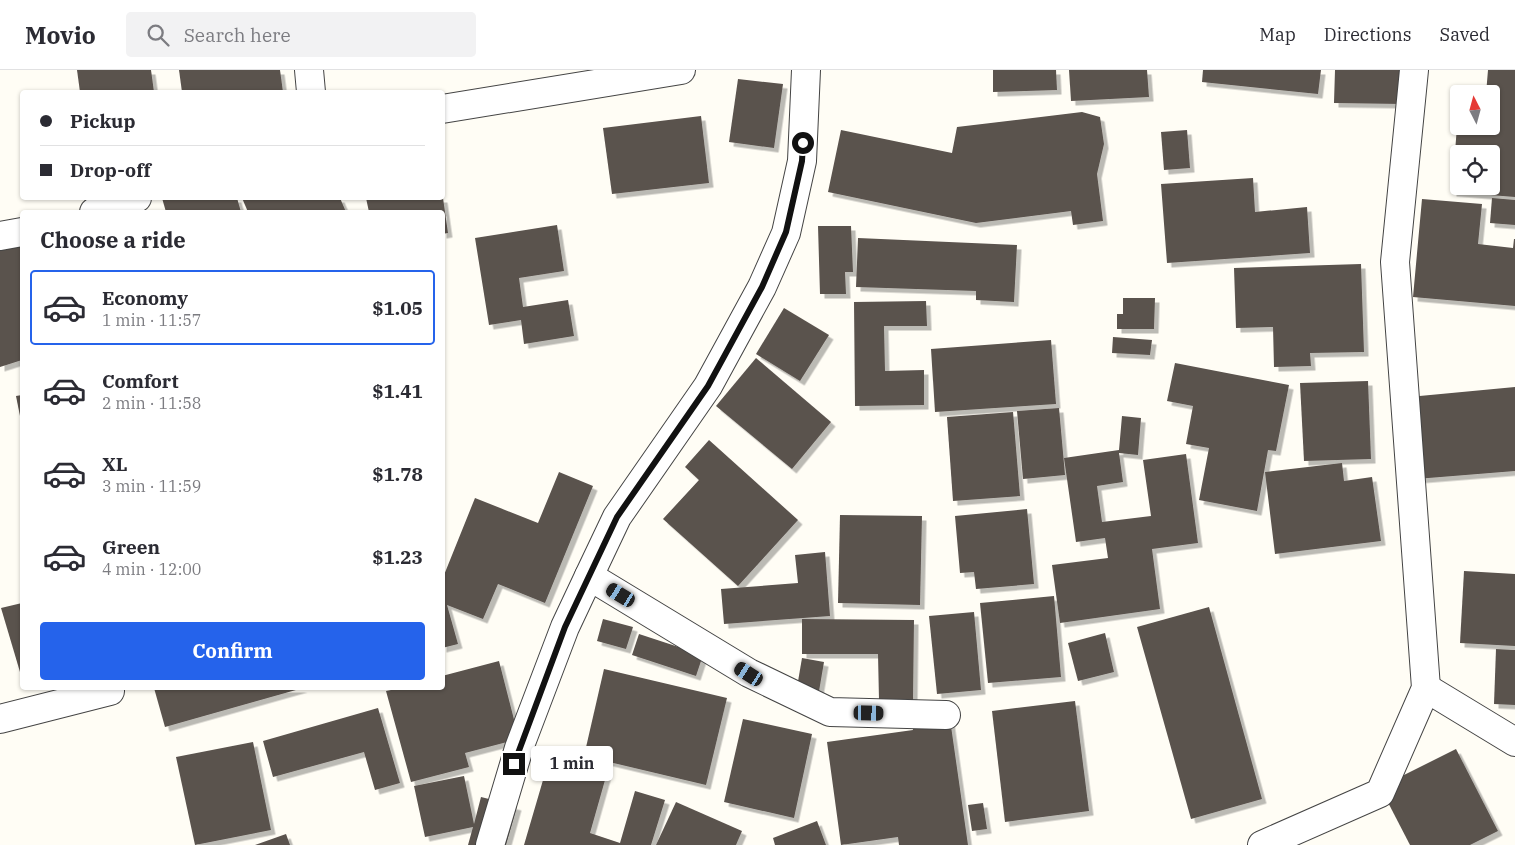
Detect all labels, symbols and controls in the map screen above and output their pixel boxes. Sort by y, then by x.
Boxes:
search box [126,12,476,57]
text: Movio [25,19,96,51]
icon: search [144,21,172,49]
text: Search here [184,23,291,47]
text: Map [1259,23,1296,46]
text: Directions [1324,23,1412,46]
text: Saved [1440,23,1490,46]
north arrow [1450,85,1500,135]
map controls [1450,85,1500,195]
text: Pickup [70,109,135,133]
route start [792,132,814,154]
button: locate [1450,145,1500,195]
text: Drop-off [70,158,151,182]
text: Choose a ride [40,225,186,254]
icon: car [42,285,87,330]
text: Economy [102,286,188,310]
text: $1.05 [372,296,423,320]
text: 1 min · 11:57 [102,310,201,330]
icon: car [42,368,87,413]
text: Comfort [102,369,179,393]
text: $1.41 [372,379,423,403]
text: 2 min · 11:58 [102,393,201,413]
icon: car [42,451,87,496]
text: XL [102,452,128,476]
text: $1.78 [372,462,423,486]
text: 3 min · 11:59 [102,476,201,496]
icon: car [42,534,87,579]
text: Green [102,535,160,559]
text: $1.23 [372,545,423,569]
text: 4 min · 12:00 [102,559,201,579]
car [604,581,637,609]
button: Confirm [40,622,425,680]
car [732,660,765,688]
car [853,705,884,721]
callout: 1 min [532,746,614,782]
route end [503,753,525,775]
text: 1 min [550,753,594,773]

